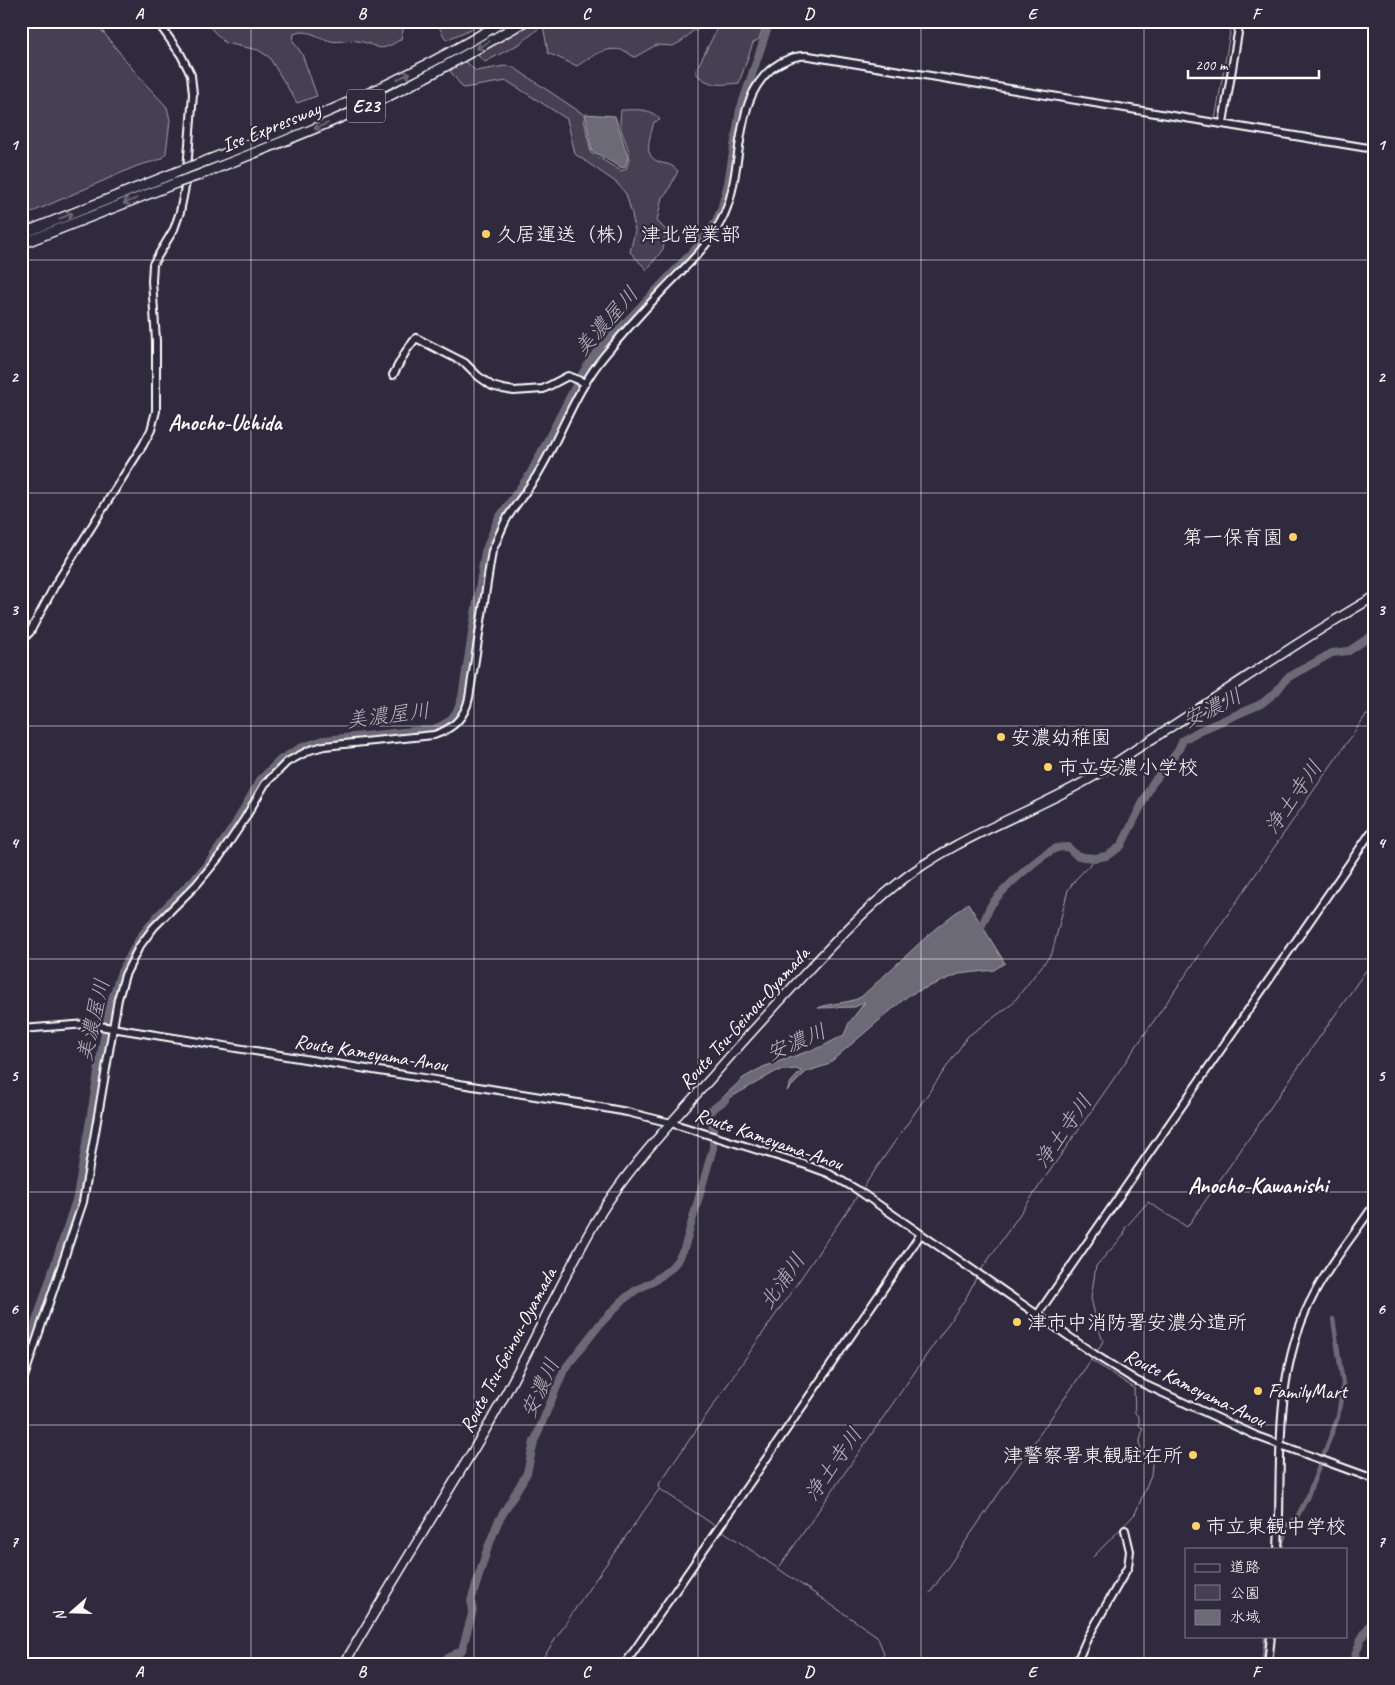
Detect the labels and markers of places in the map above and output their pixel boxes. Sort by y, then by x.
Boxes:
place label: 久居運送（株） 津北営業部 [496,222,741,247]
marker: 久居運送（株） 津北営業部 [480,228,492,240]
place label: 第一保育園 [1183,525,1283,550]
marker: 第一保育園 [1287,531,1299,543]
place label: 安濃幼稚園 [1011,725,1111,750]
marker: 安濃幼稚園 [995,731,1007,743]
place label: 市立安濃小学校 [1058,755,1198,780]
marker: 市立安濃小学校 [1042,761,1054,773]
place label: 津市中消防署安濃分遣所 [1027,1310,1247,1335]
marker: 津市中消防署安濃分遣所 [1011,1316,1023,1328]
place label: FamilyMart [1268,1379,1349,1404]
marker: FamilyMart [1252,1385,1264,1397]
place label: 津警察署東観駐在所 [1003,1443,1183,1468]
marker: 津警察署東観駐在所 [1187,1449,1199,1461]
place label: 市立東観中学校 [1206,1514,1346,1539]
marker: 市立東観中学校 [1190,1520,1202,1532]

